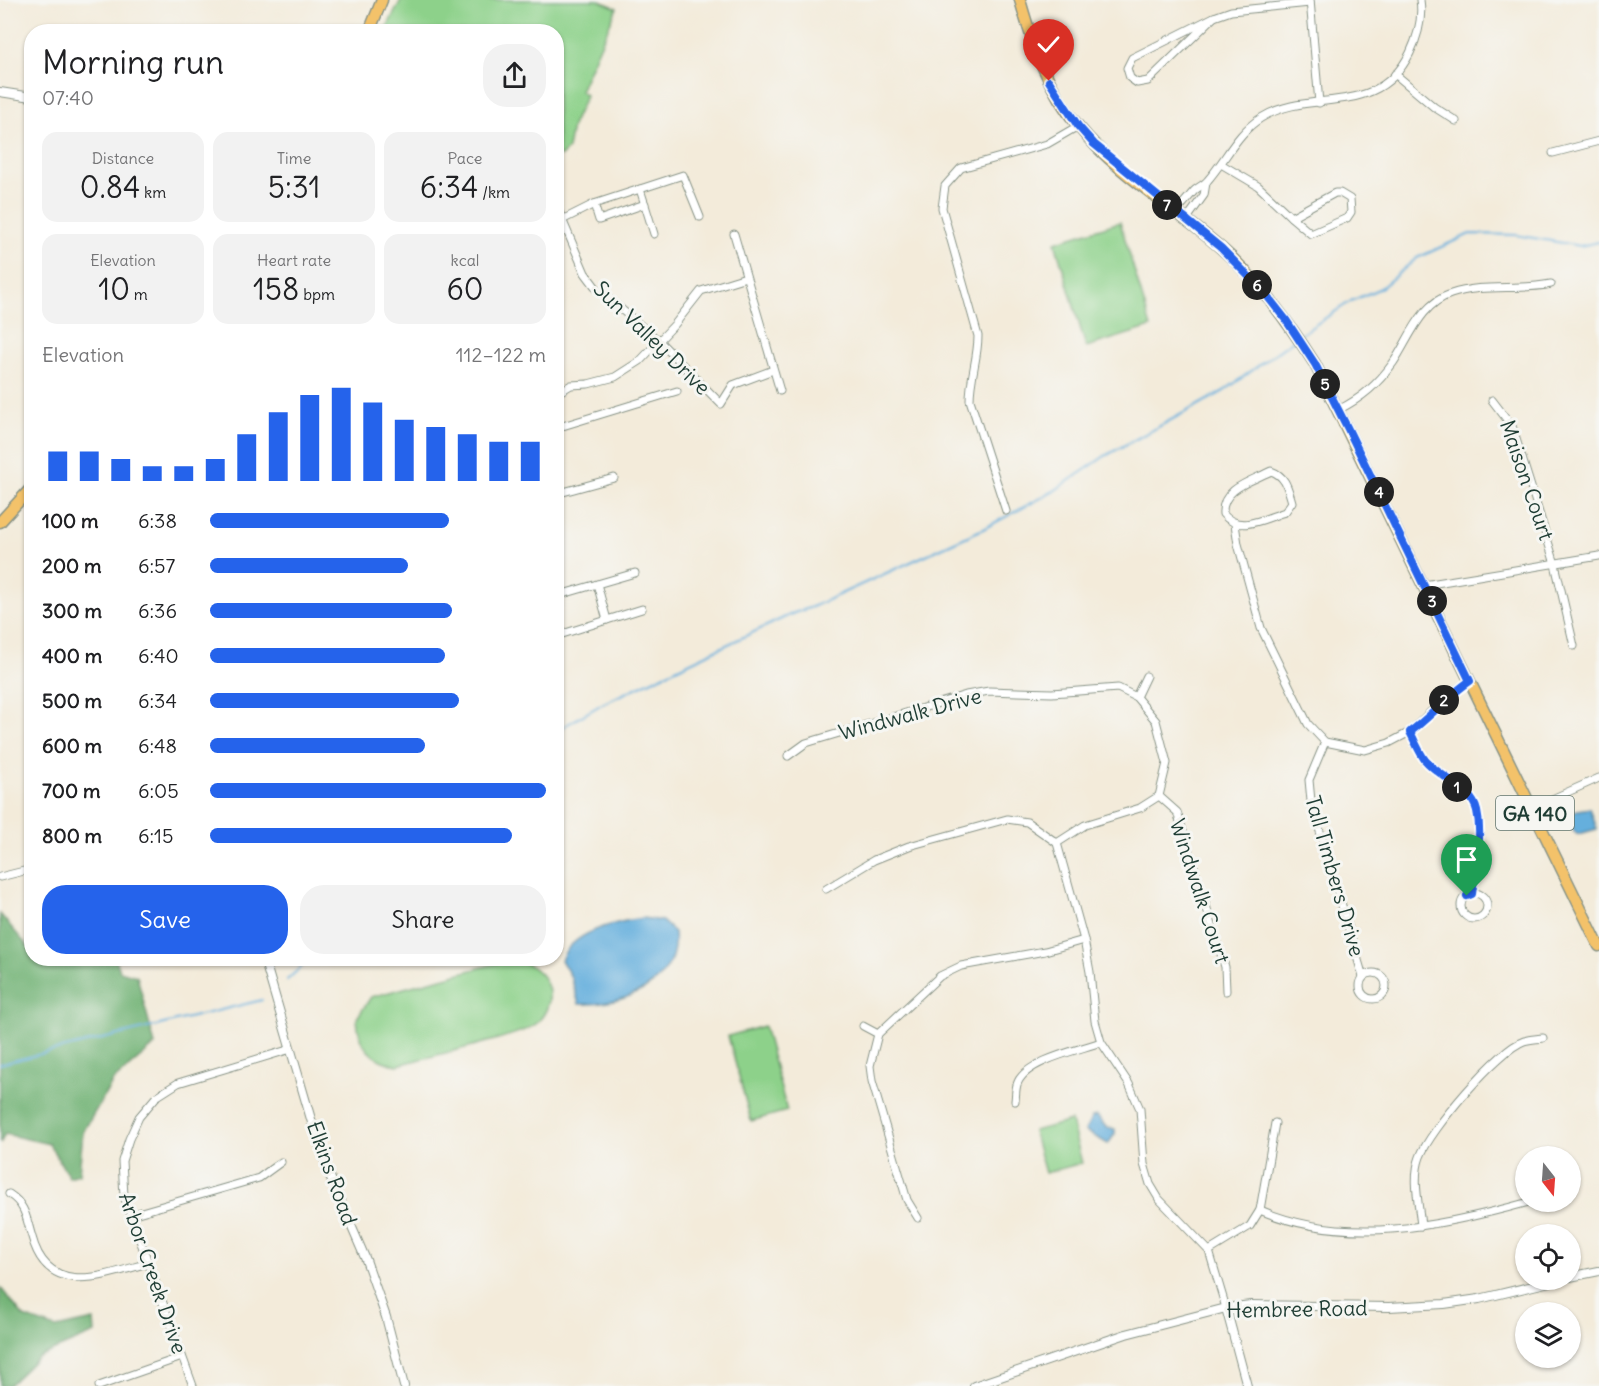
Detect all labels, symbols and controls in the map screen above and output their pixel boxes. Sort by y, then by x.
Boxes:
pin [1023,19,1074,81]
icon: check [1032,28,1065,61]
text: Morning run [42,41,224,83]
button: share [483,44,546,107]
text: 07:40 [42,85,94,110]
text: Distance [92,148,154,168]
text: Time [277,148,311,168]
text: Pace [448,148,482,168]
text: 0.84 [80,168,140,206]
text: 5:31 [268,168,320,206]
text: 6:34 [420,168,478,206]
text: km [140,182,166,202]
text: /km [478,182,510,202]
pin: 7 [1152,190,1182,220]
text: 7 [1163,195,1171,215]
text: Elevation [90,250,156,270]
text: Heart rate [257,250,331,270]
text: kcal [451,250,479,270]
text: 10 [98,270,130,308]
text: 158 [253,270,299,308]
text: 60 [446,270,484,308]
pin: 6 [1242,270,1272,300]
street label: Sun Valley Drive [588,275,716,401]
text: 6 [1252,275,1262,295]
text: m [130,284,148,304]
text: bpm [299,284,335,304]
text: Elevation [42,342,124,367]
text: 112–122 m [456,342,546,367]
pin: 5 [1310,369,1340,399]
text: 5 [1320,374,1330,394]
street label: Maison Court [1494,416,1560,544]
pin: 4 [1364,477,1394,507]
text: 4 [1374,482,1384,502]
text: 100 m [42,508,99,533]
text: 6:38 [138,508,177,533]
text: 200 m [42,553,102,578]
text: 6:57 [138,553,175,578]
pin: 3 [1417,586,1447,616]
text: 3 [1427,591,1437,611]
text: 300 m [42,598,102,623]
text: 6:36 [138,598,177,623]
text: 400 m [42,643,102,668]
text: 6:40 [138,643,179,668]
street label: Windwalk Drive [836,682,984,746]
pin: 2 [1429,685,1459,715]
text: 500 m [42,688,102,713]
text: 6:34 [138,688,177,713]
text: 2 [1440,690,1448,710]
text: 600 m [42,733,102,758]
text: 6:48 [138,733,177,758]
pin: 1 [1442,772,1472,802]
text: 1 [1454,777,1460,797]
text: 700 m [42,778,100,803]
text: 6:05 [138,778,179,803]
street label: Tall Timbers Drive [1299,793,1371,959]
road number: GA 140 [1496,796,1574,830]
street label: Windwalk Court [1164,815,1236,967]
text: 800 m [42,823,102,848]
text: 6:15 [138,823,174,848]
pin [1441,834,1492,896]
icon: arrive [1450,843,1483,876]
button: Save [42,885,288,954]
button: Share [300,885,546,954]
street label: Elkins Road [301,1117,363,1229]
north arrow [1515,1146,1581,1212]
map controls [1515,1146,1581,1368]
street label: Arbor Creek Drive [113,1189,193,1357]
button: locate [1515,1224,1581,1290]
street label: Hembree Road [1226,1294,1368,1324]
button: layers [1515,1302,1581,1368]

